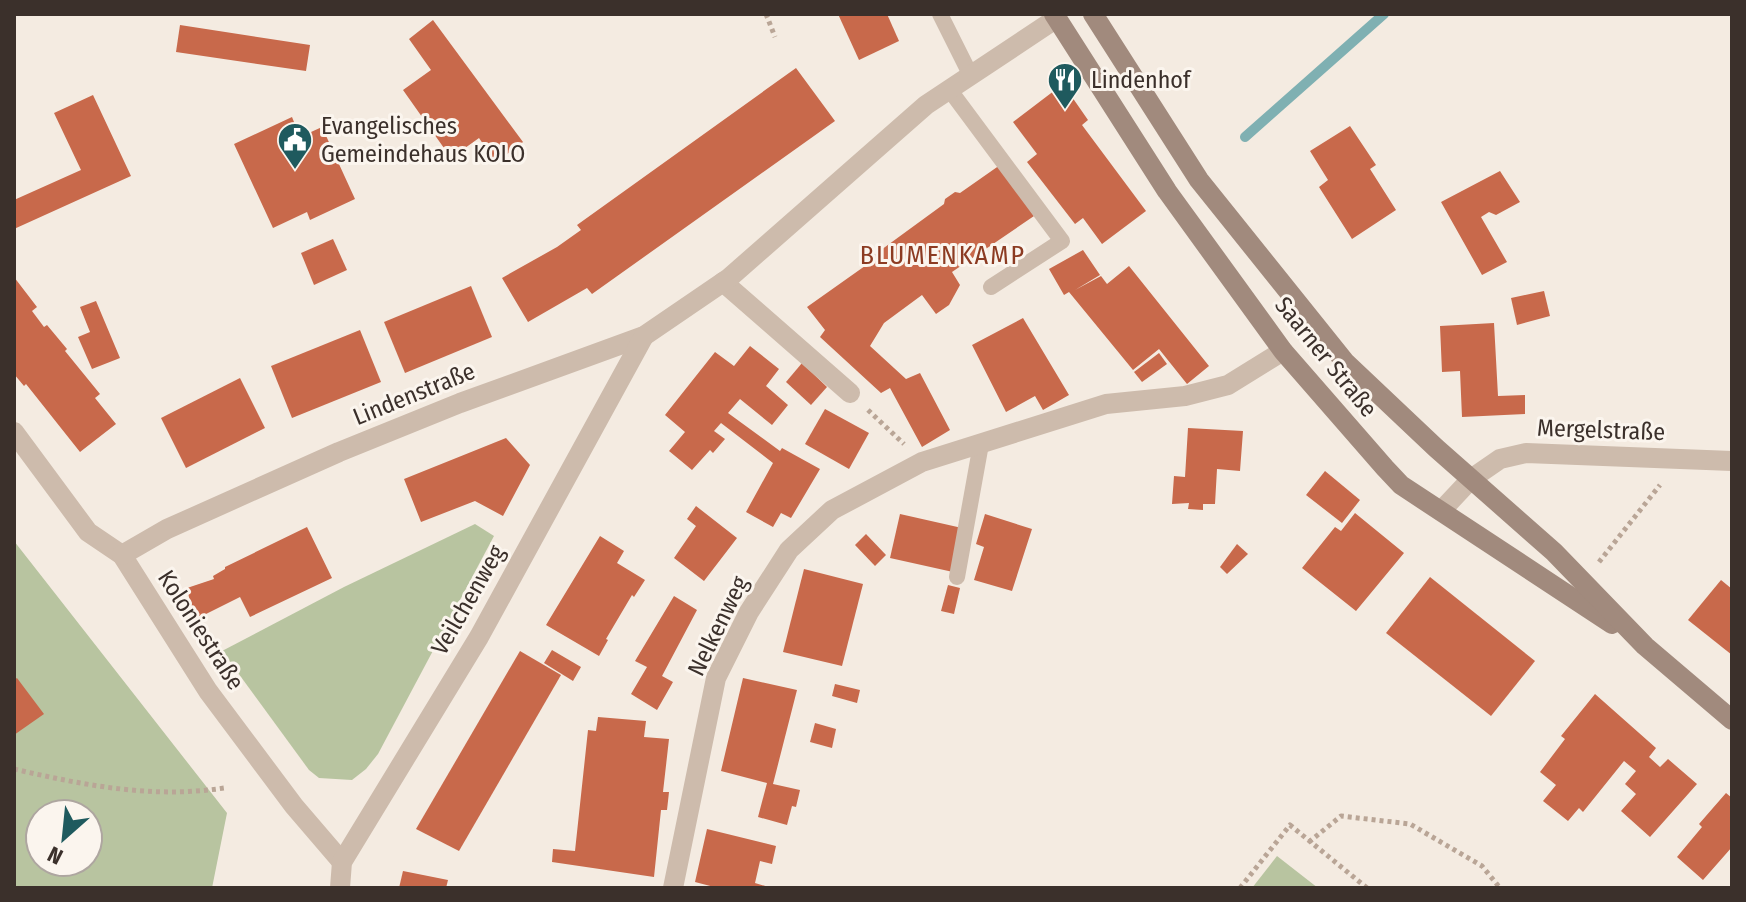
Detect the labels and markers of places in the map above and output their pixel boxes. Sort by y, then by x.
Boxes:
restaurant icon: Lindenhof [1046,61,1084,111]
place label: Lindenhof [1091,66,1192,94]
place label: Evangelisches Gemeindehaus KOLO [321,112,525,168]
public building icon: Evangelisches Gemeindehaus KOLO [276,121,314,171]

